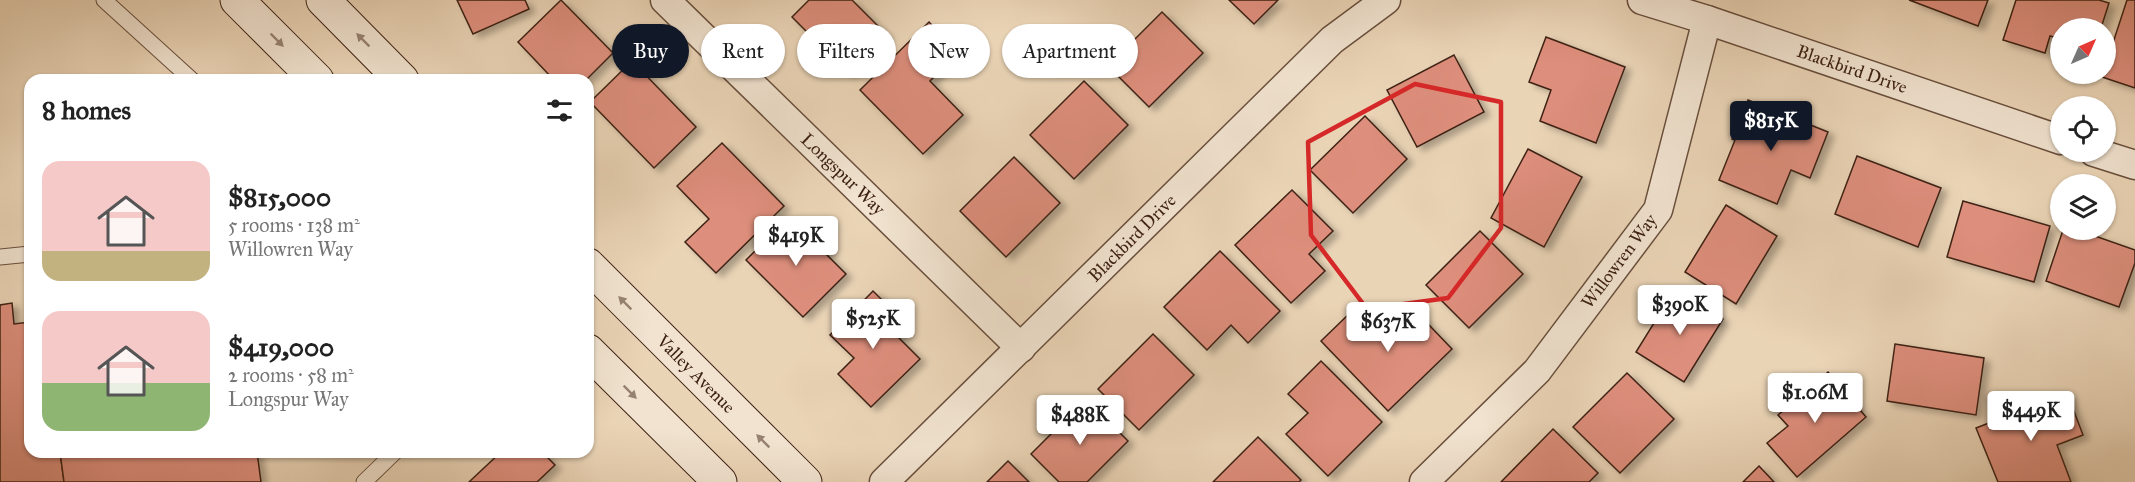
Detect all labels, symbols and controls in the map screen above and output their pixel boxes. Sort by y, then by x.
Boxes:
north arrow [2050,18,2116,84]
map controls [2050,18,2116,240]
chip: Buy [612,24,689,78]
chip: Rent [701,24,785,78]
chip: Filters [797,24,896,78]
chip: New [908,24,990,78]
chip: Apartment [1002,24,1138,78]
one-way arrow [270,32,284,47]
one-way arrow [356,32,370,47]
street label: Blackbird Drive [1794,40,1910,98]
text: 8 homes [42,94,131,126]
icon: filters [543,94,576,127]
button: locate [2050,96,2116,162]
pin: $815K [1729,101,1813,152]
text: $815K [1744,108,1798,132]
street label: Longspur Way [796,128,890,221]
button: layers [2050,174,2116,240]
text: $815,000 [228,181,331,213]
icon: home [90,185,162,257]
street label: Blackbird Drive [1084,190,1180,286]
street label: Willowren Way [1576,209,1662,313]
text: 5 rooms · 138 m² [228,213,360,237]
pin: $419K [754,216,838,267]
text: $419K [768,223,824,247]
text: Willowren Way [228,237,353,261]
pin: $390K [1638,285,1722,336]
text: $390K [1652,292,1708,316]
one-way arrow [619,296,633,310]
pin: $525K [831,299,915,350]
pin: $637K [1346,302,1430,353]
text: $525K [846,306,900,330]
text: $637K [1360,309,1416,333]
street label: Valley Avenue [651,329,740,418]
text: $419,000 [228,331,334,363]
icon: home [90,335,162,407]
text: 2 rooms · 58 m² [228,363,354,387]
pin: $1.06M [1766,373,1864,424]
text: $1.06M [1782,380,1848,404]
one-way arrow [622,385,636,399]
text: Longspur Way [228,387,349,411]
pin: $449K [1989,391,2073,442]
pin: $488K [1038,395,1122,446]
text: $449K [2001,398,2061,422]
text: $488K [1051,402,1109,426]
one-way arrow [757,434,771,448]

